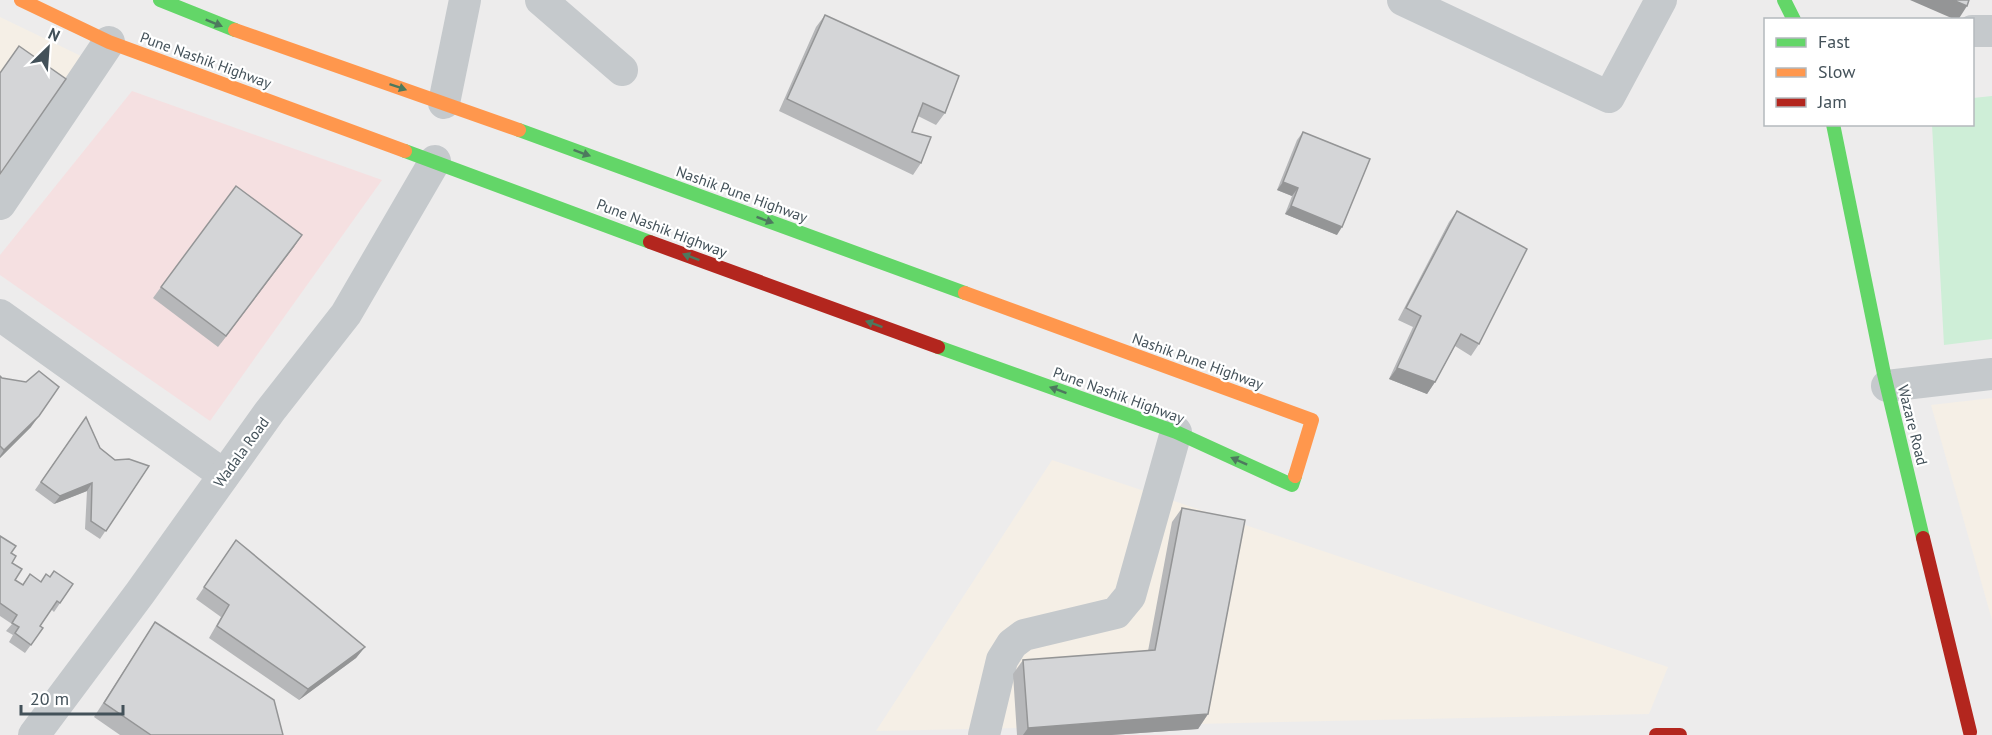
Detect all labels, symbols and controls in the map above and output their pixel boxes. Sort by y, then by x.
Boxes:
north arrow [18,18,78,78]
legend [1764,18,1974,126]
one-way arrow [205,19,223,28]
text: N [45,23,63,46]
street label: Pune Nashik Highway [138,27,274,93]
text: Fast [1818,30,1850,53]
text: Slow [1818,60,1856,83]
one-way arrow [389,83,407,93]
text: Jam [1817,90,1847,113]
one-way arrow [573,149,591,159]
street label: Nashik Pune Highway [674,161,810,227]
street label: Pune Nashik Highway [594,194,730,262]
one-way arrow [756,216,774,226]
one-way arrow [682,251,700,261]
one-way arrow [865,318,883,328]
street label: Nashik Pune Highway [1130,328,1266,394]
street label: Pune Nashik Highway [1051,362,1187,428]
street label: Wazare Road [1894,383,1932,467]
one-way arrow [1048,384,1066,394]
street label: Wadala Road [209,413,273,491]
one-way arrow [1231,456,1248,465]
scale bar [21,678,123,716]
text: 20 m [30,687,69,710]

